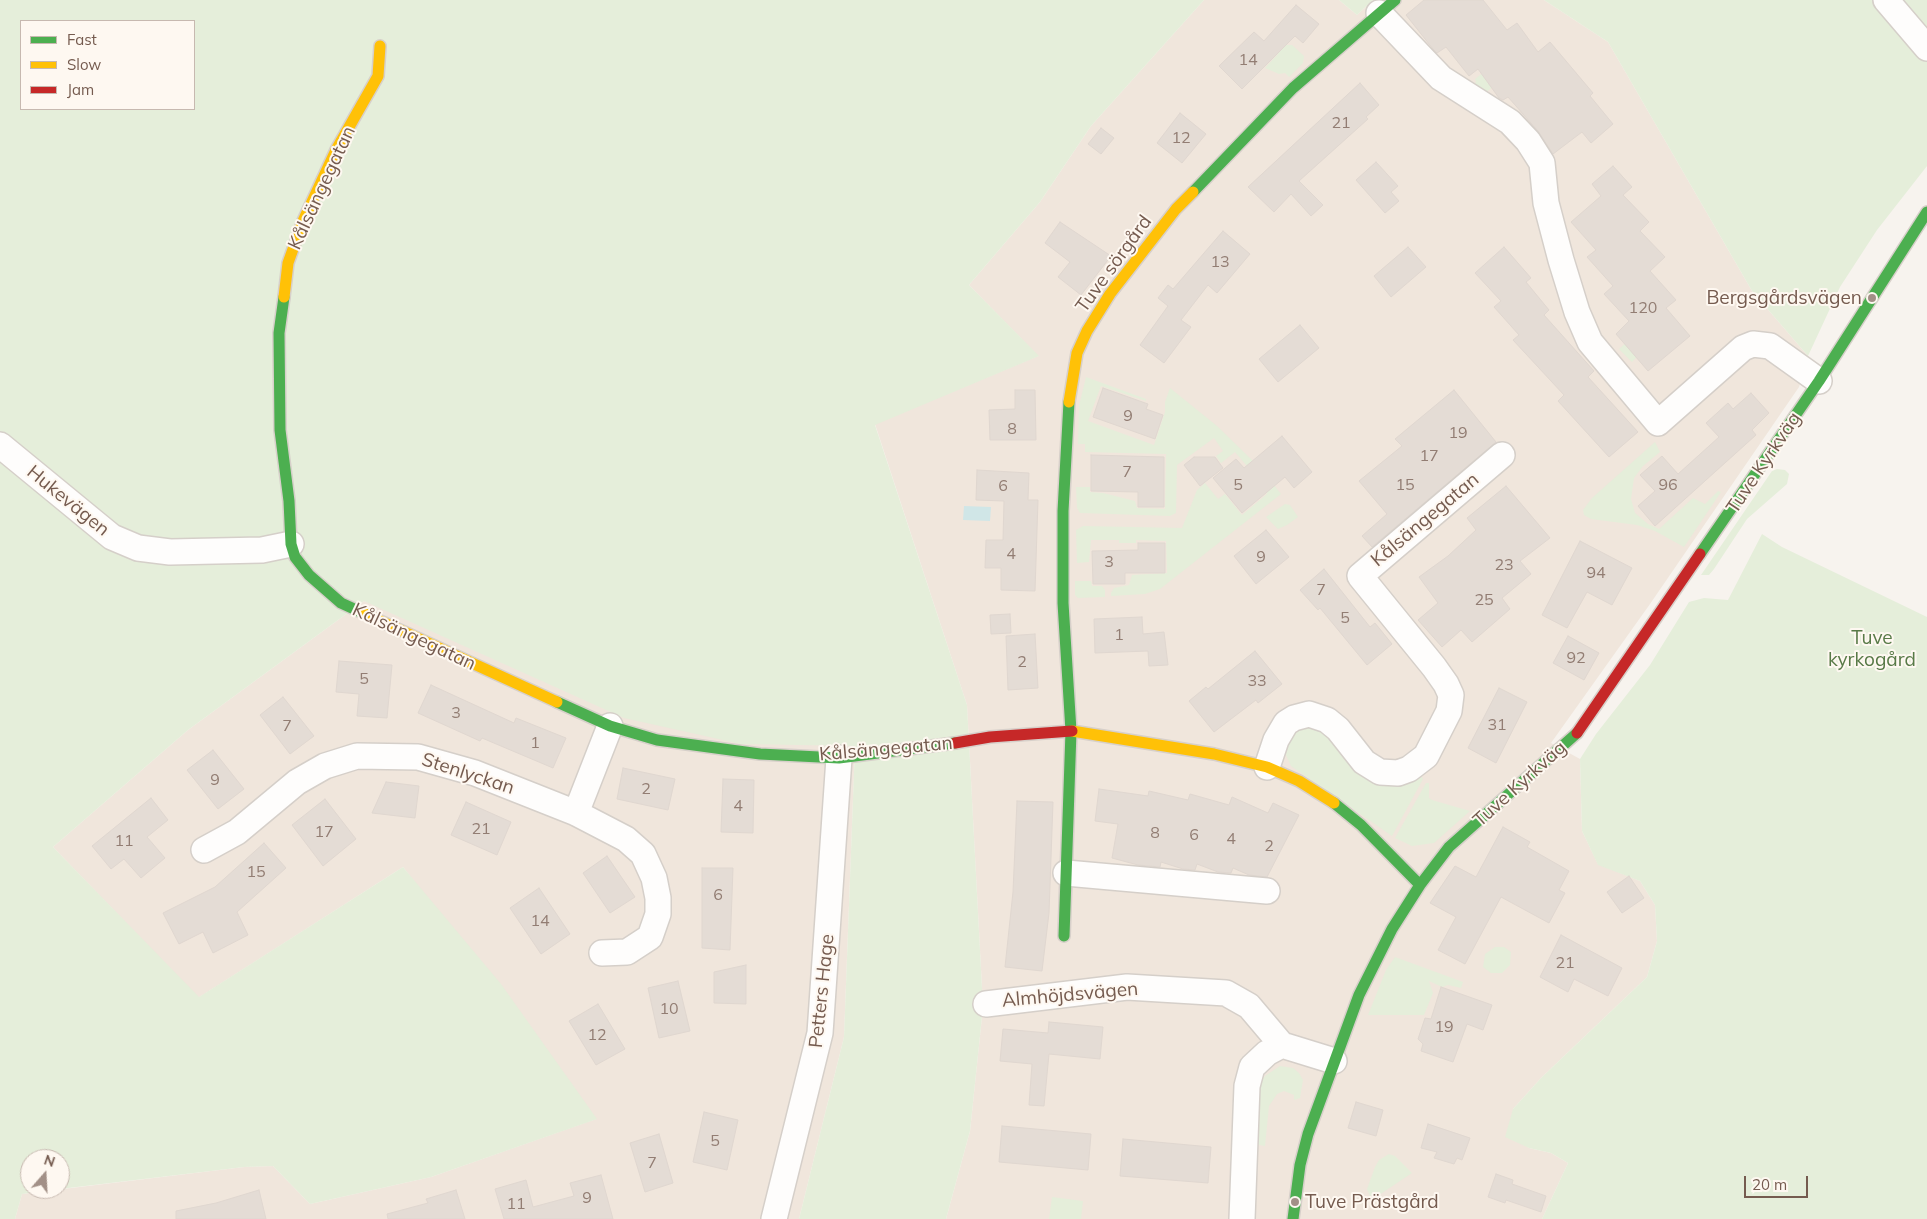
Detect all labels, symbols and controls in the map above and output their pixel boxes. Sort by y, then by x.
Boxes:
legend [20,20,195,110]
text: Fast [67,30,97,49]
house number: 14 [1238,50,1258,70]
text: Slow [67,55,101,74]
text: Jam [67,80,94,99]
house number: 21 [1331,113,1351,133]
street label: Kålsängegatan [283,123,361,253]
house number: 12 [1171,128,1191,148]
street label: Tuve sörgård [1071,211,1157,317]
house number: 13 [1210,252,1230,272]
place label: Bergsgårdsvägen [1706,287,1862,309]
marker: Bergsgårdsvägen [1866,292,1878,304]
house number: 120 [1629,298,1657,318]
house number: 9 [1123,406,1133,426]
street label: Tuve Kyrkväg [1722,408,1806,518]
house number: 8 [1007,419,1017,439]
house number: 19 [1448,423,1468,443]
house number: 17 [1419,446,1439,466]
street label: Hukevägen [22,461,114,541]
house number: 7 [1122,462,1132,482]
street label: Kålsängegatan [1366,468,1484,572]
house number: 5 [1233,475,1243,495]
house number: 15 [1395,475,1415,495]
house number: 96 [1658,475,1678,495]
house number: 6 [998,476,1008,496]
house number: 4 [1006,544,1016,564]
house number: 9 [1256,547,1266,567]
house number: 3 [1104,552,1114,572]
house number: 23 [1494,555,1514,575]
house number: 94 [1586,563,1606,583]
house number: 7 [1316,580,1326,600]
house number: 25 [1474,590,1494,610]
street label: Kålsängegatan [349,598,479,676]
house number: 5 [1340,608,1350,628]
house number: 1 [1114,625,1124,645]
park label: Tuve kyrkogård [1828,627,1916,671]
house number: 92 [1566,648,1586,668]
house number: 2 [1017,652,1027,672]
house number: 5 [359,669,369,689]
house number: 33 [1247,671,1267,691]
house number: 3 [451,703,461,723]
house number: 31 [1487,715,1507,735]
house number: 7 [282,716,292,736]
street label: Kålsängegatan [818,732,954,766]
house number: 1 [530,733,540,753]
street label: Tuve Kyrkväg [1469,736,1571,832]
street label: Stenlyckan [419,748,517,800]
house number: 9 [210,770,220,790]
house number: 2 [641,779,651,799]
house number: 4 [733,796,743,816]
house number: 21 [471,819,491,839]
house number: 17 [314,822,334,842]
house number: 8 [1150,823,1160,843]
house number: 6 [1189,825,1199,845]
house number: 4 [1226,829,1236,849]
house number: 11 [114,831,134,851]
house number: 2 [1264,836,1274,856]
house number: 15 [246,862,266,882]
house number: 6 [713,885,723,905]
house number: 14 [530,911,550,931]
street label: Petters Hage [805,933,839,1049]
house number: 21 [1555,953,1575,973]
street label: Almhöjdsvägen [1001,978,1139,1012]
house number: 10 [659,999,679,1019]
house number: 19 [1434,1017,1454,1037]
house number: 12 [587,1025,607,1045]
house number: 5 [710,1131,720,1151]
north arrow [20,1149,70,1199]
text: N [42,1151,57,1171]
house number: 7 [647,1153,657,1173]
scale bar [1747,1166,1811,1198]
text: 20 m [1752,1175,1787,1194]
house number: 9 [582,1188,592,1208]
place label: Tuve Prästgård [1305,1191,1439,1213]
house number: 11 [506,1194,526,1214]
marker: Tuve Prästgård [1289,1196,1301,1208]

